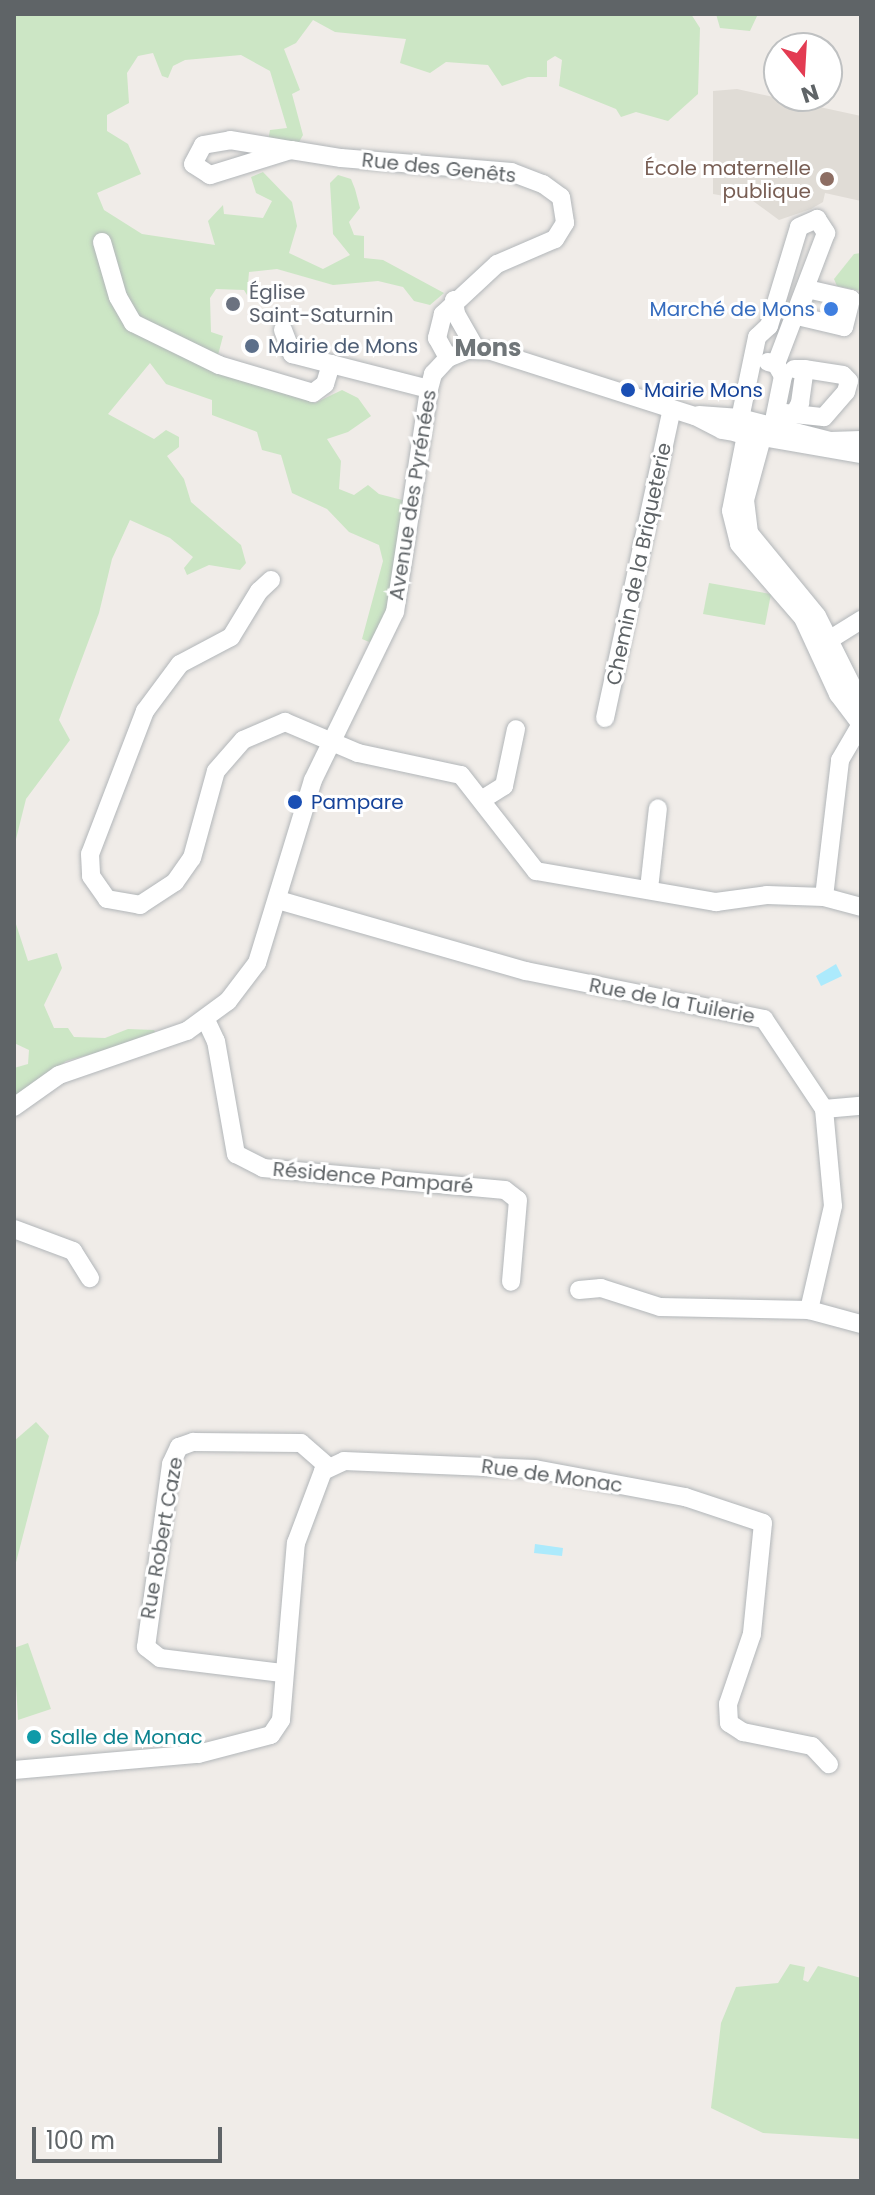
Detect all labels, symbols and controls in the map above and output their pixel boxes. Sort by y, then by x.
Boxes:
north arrow [763,32,843,112]
text: N [797,76,823,111]
street label: Rue des Genêts [361,148,517,188]
place label: École maternelle publique [644,156,811,203]
marker: École maternelle publique [818,170,836,188]
place label: Église Saint-Saturnin [249,280,394,327]
marker: Église Saint-Saturnin [224,295,242,313]
place label: Marché de Mons [650,297,815,321]
marker: Marché de Mons [822,300,840,318]
place label: Mairie de Mons [268,334,418,358]
district label: Mons [455,334,521,362]
marker: Mairie de Mons [243,337,261,355]
place label: Mairie Mons [644,378,763,402]
marker: Mairie Mons [619,381,637,399]
street label: Avenue des Pyrénées [384,388,442,602]
street label: Chemin de la Briqueterie [602,441,676,687]
place label: Pampare [311,790,404,814]
marker: Pampare [286,793,304,811]
street label: Rue de la Tuilerie [587,973,757,1029]
street label: Résidence Pamparé [272,1157,474,1199]
street label: Rue de Monac [480,1454,624,1498]
street label: Rue Robert Caze [136,1455,188,1621]
place label: Salle de Monac [50,1725,203,1749]
marker: Salle de Monac [25,1728,43,1746]
scale bar [36,2111,226,2161]
text: 100 m [46,2124,115,2157]

